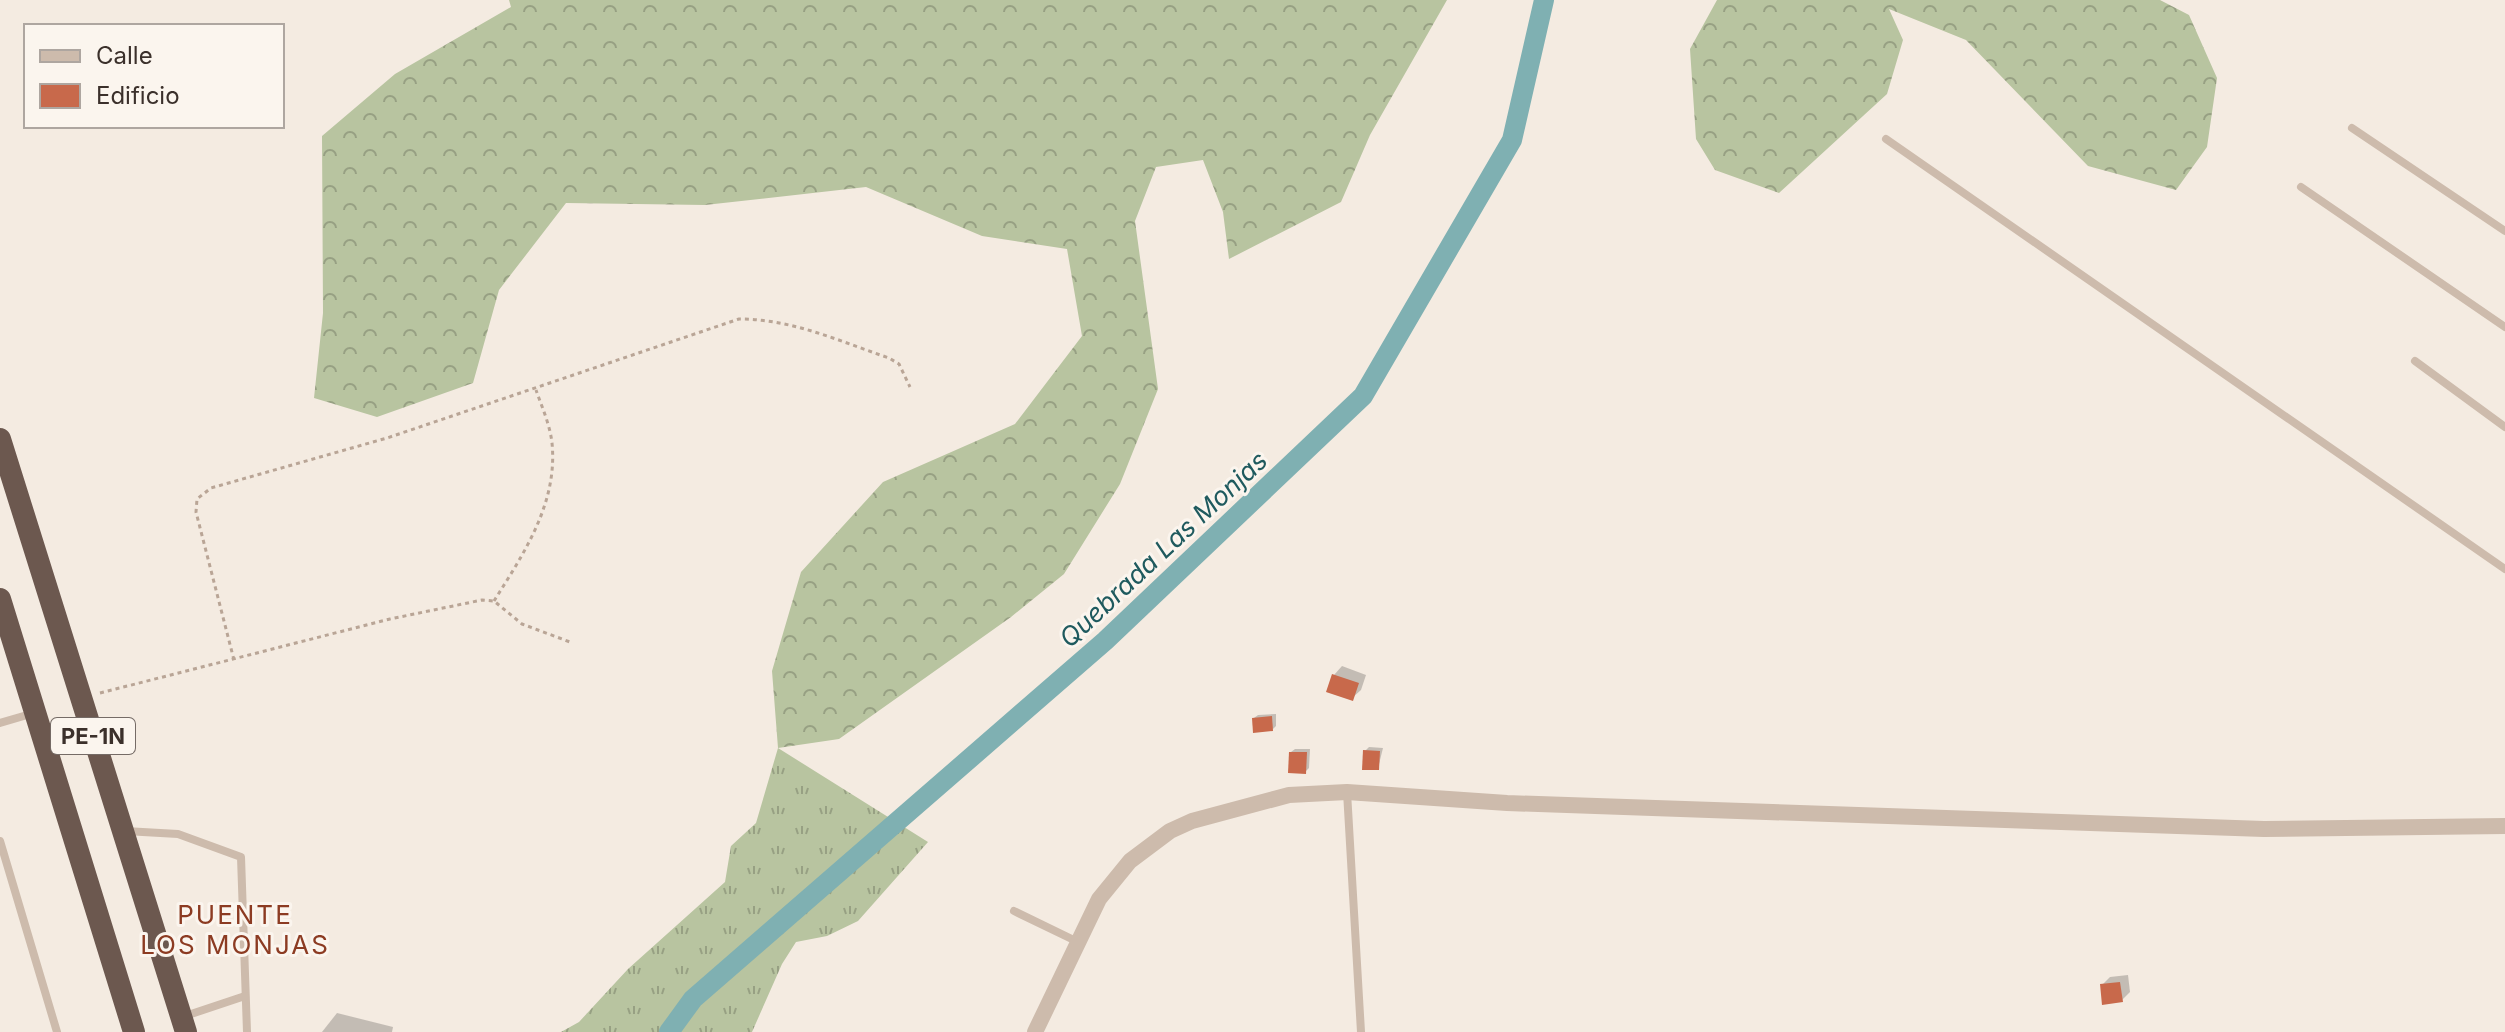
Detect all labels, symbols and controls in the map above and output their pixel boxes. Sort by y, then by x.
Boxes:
legend [24,24,284,128]
text: Calle [96,41,153,70]
text: Edificio [96,81,180,110]
water label: Quebrada Las Monjas [1053,445,1273,653]
road number: PE-1N [51,718,135,754]
district label: PUENTE LOS MONJAS [140,899,330,960]

